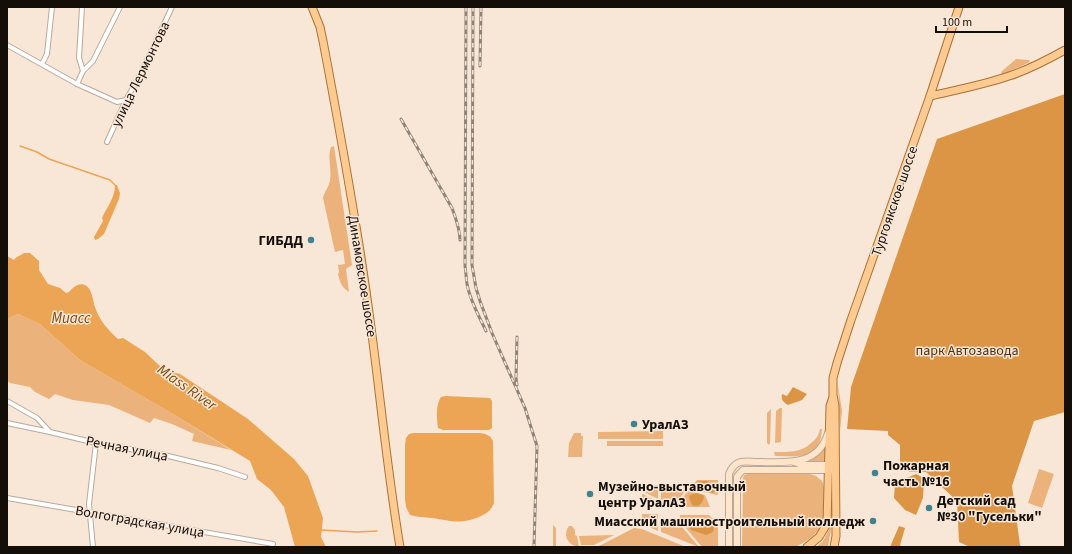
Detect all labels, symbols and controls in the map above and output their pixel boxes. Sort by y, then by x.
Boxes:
scale bar [936,8,1007,34]
text: 100 m [942,14,972,31]
street label: улица Лермонтова [107,18,175,131]
street label: Тургоякское шоссе [867,143,923,259]
street label: Динамовское шоссе [343,214,382,339]
place label: ГИБДД [258,231,304,251]
marker: ГИБДД [306,235,316,245]
water label: Миасс [51,308,91,329]
park label: парк Автозавода [916,341,1019,361]
water label: Miass River [153,359,221,416]
place label: УралАЗ [642,415,689,435]
marker: УралАЗ [629,419,639,429]
street label: Речная улица [84,431,170,467]
place label: Пожарная часть №16 [883,456,950,492]
marker: Пожарная часть №16 [870,468,880,478]
place label: Музейно-выставочный центр УралАЗ [598,477,746,513]
marker: Музейно-выставочный центр УралАЗ [585,489,595,499]
place label: Детский сад №30 "Гусельки" [937,491,1042,527]
street label: Волгоградская улица [74,501,206,543]
marker: Детский сад №30 "Гусельки" [924,503,934,513]
place label: Миасский машиностроительный колледж [594,512,865,532]
marker: Миасский машиностроительный колледж [868,516,878,526]

